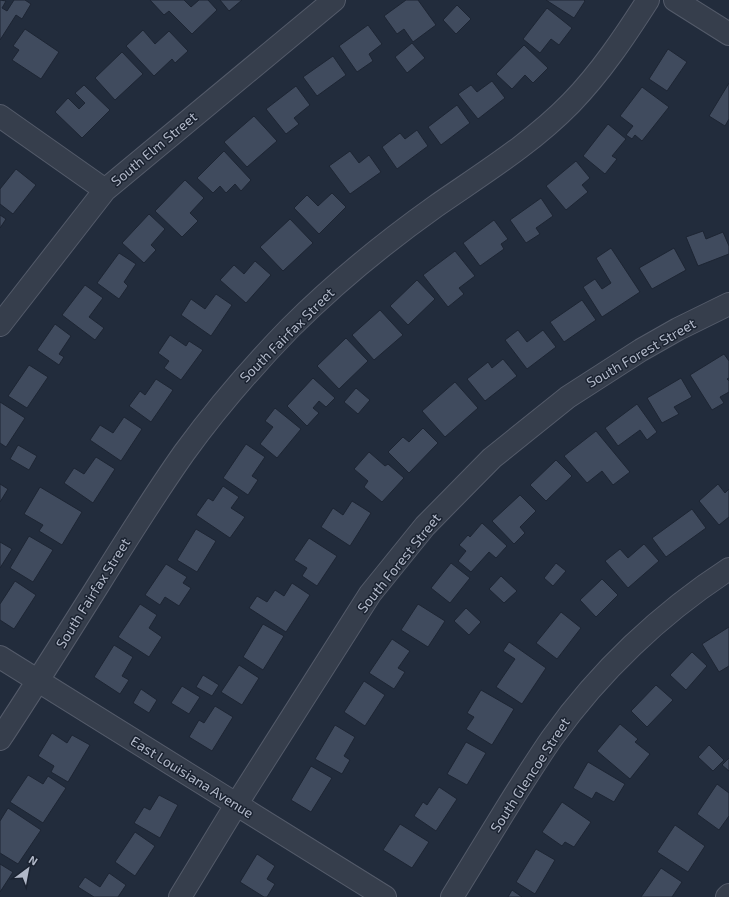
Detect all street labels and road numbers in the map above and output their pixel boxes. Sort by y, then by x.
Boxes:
street label: South Elm Street [107,108,200,189]
street label: South Fairfax Street [236,284,337,385]
street label: South Forest Street [583,314,698,391]
street label: South Forest Street [353,510,444,616]
street label: South Fairfax Street [52,534,133,651]
street label: South Glencoe Street [486,714,573,835]
street label: East Louisiana Avenue [128,732,257,821]

